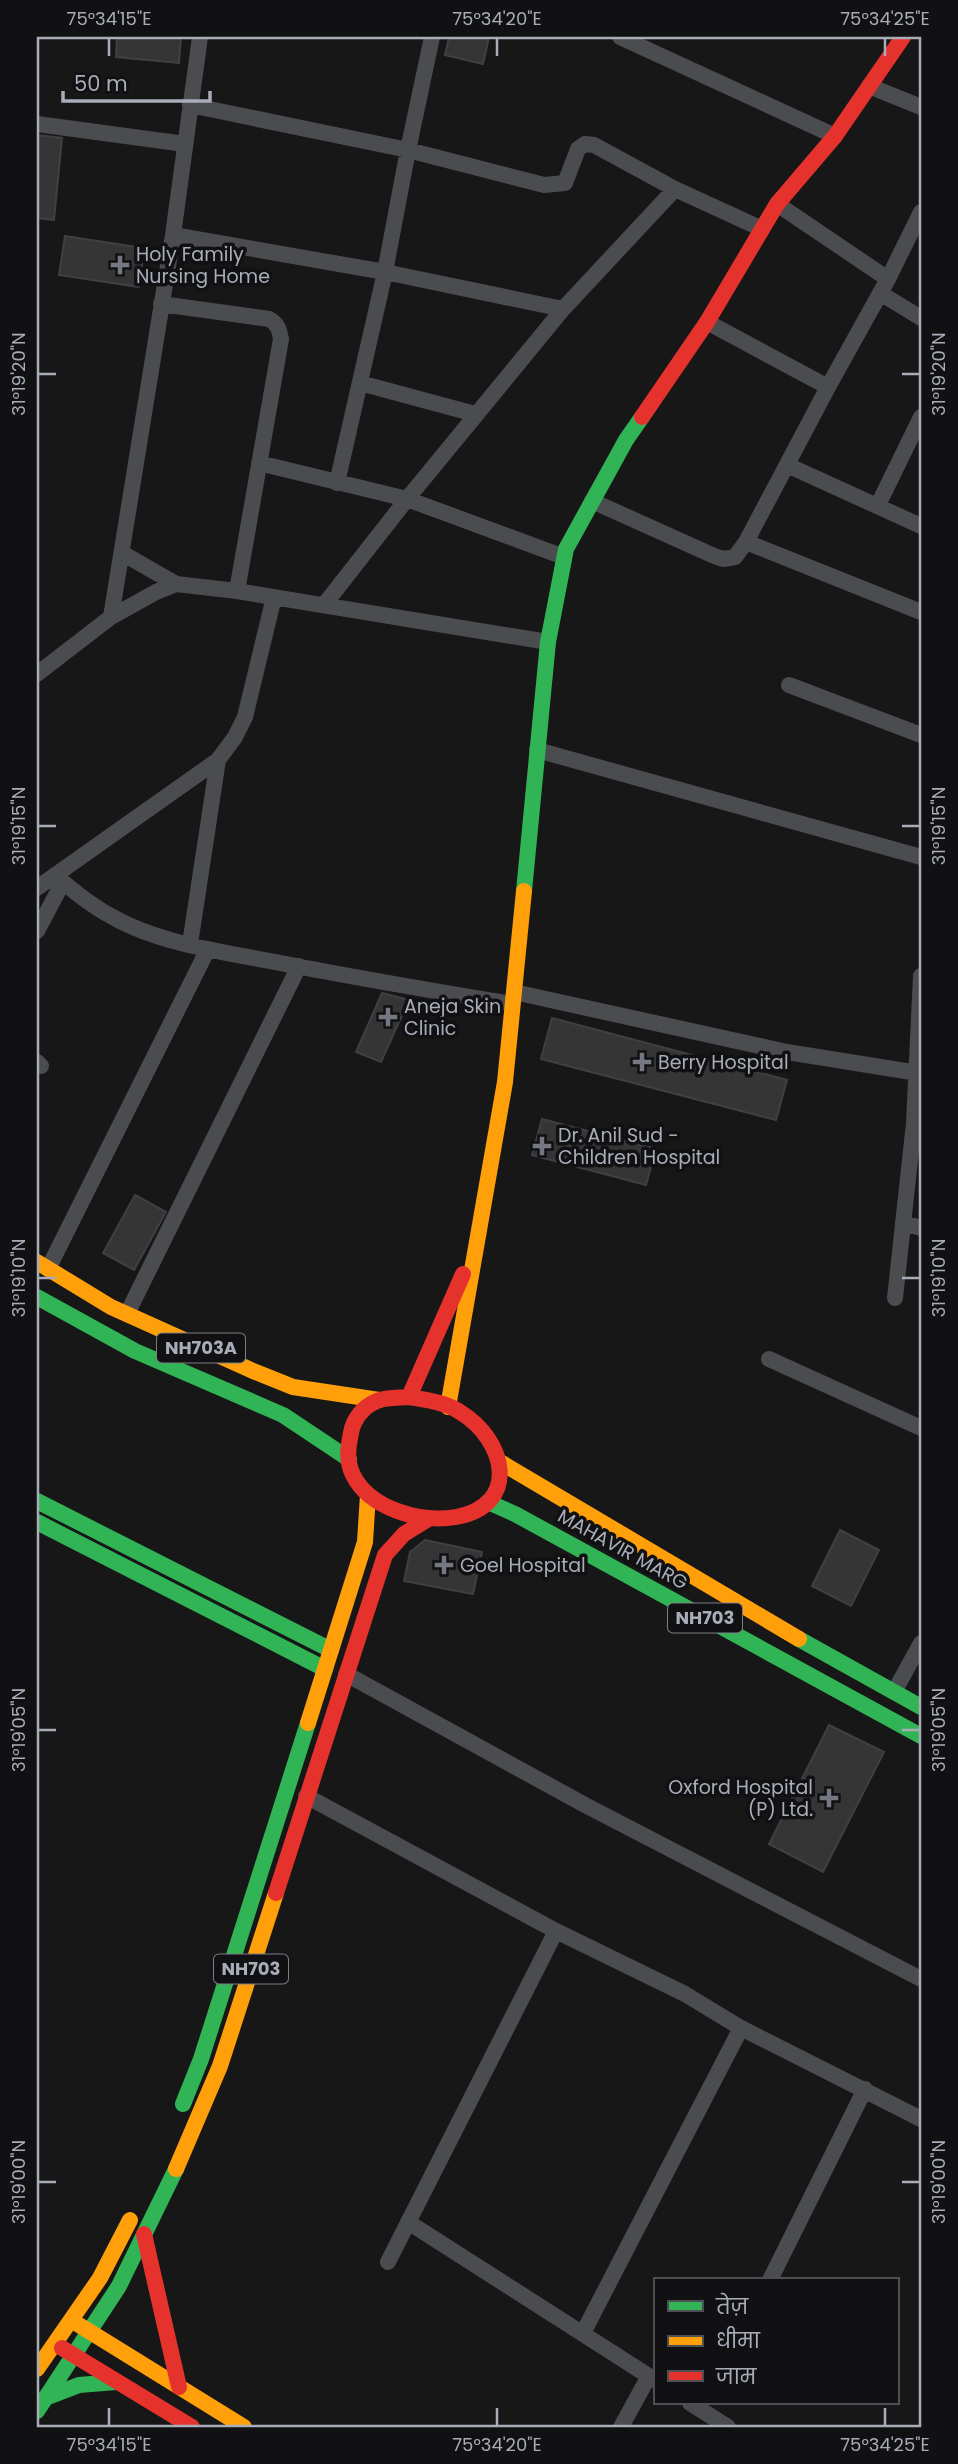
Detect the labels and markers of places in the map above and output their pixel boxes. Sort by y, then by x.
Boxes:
place label: Holy Family Nursing Home [136,241,270,290]
marker: Holy Family Nursing Home [110,255,130,275]
place label: Aneja Skin Clinic [404,993,501,1042]
marker: Aneja Skin Clinic [378,1007,398,1027]
place label: Berry Hospital [658,1049,789,1076]
marker: Berry Hospital [632,1052,652,1072]
place label: Dr. Anil Sud - Children Hospital [558,1122,720,1171]
marker: Dr. Anil Sud - Children Hospital [532,1136,552,1156]
place label: Goel Hospital [460,1552,586,1579]
marker: Goel Hospital [434,1555,454,1575]
place label: Oxford Hospital (P) Ltd. [668,1774,813,1823]
marker: Oxford Hospital (P) Ltd. [819,1788,839,1808]

